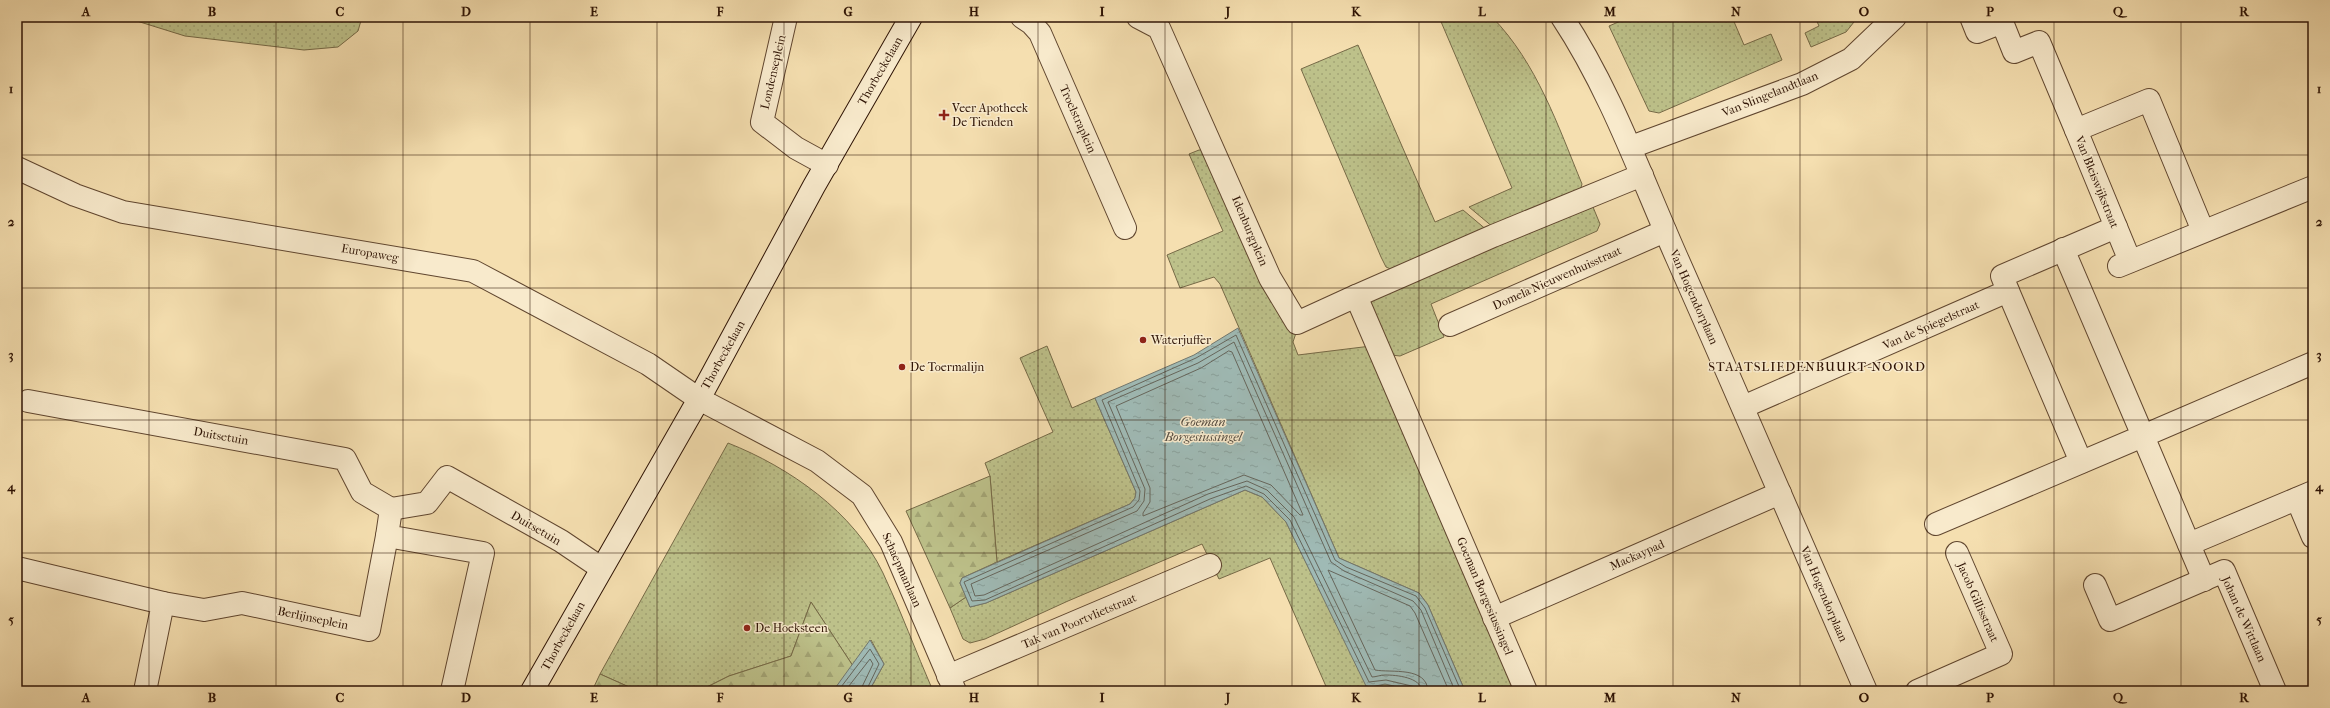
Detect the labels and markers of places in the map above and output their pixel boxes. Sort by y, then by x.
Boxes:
place label: Veer Apotheek De Tienden [951,101,1029,129]
marker: Veer Apotheek De Tienden [939,110,949,120]
place label: Waterjuffer [1150,333,1212,347]
marker: Waterjuffer [1138,335,1148,345]
place label: De Toermalijn [910,360,984,374]
marker: De Toermalijn [897,362,907,372]
place label: De Hoeksteen [755,621,828,635]
marker: De Hoeksteen [742,623,752,633]

